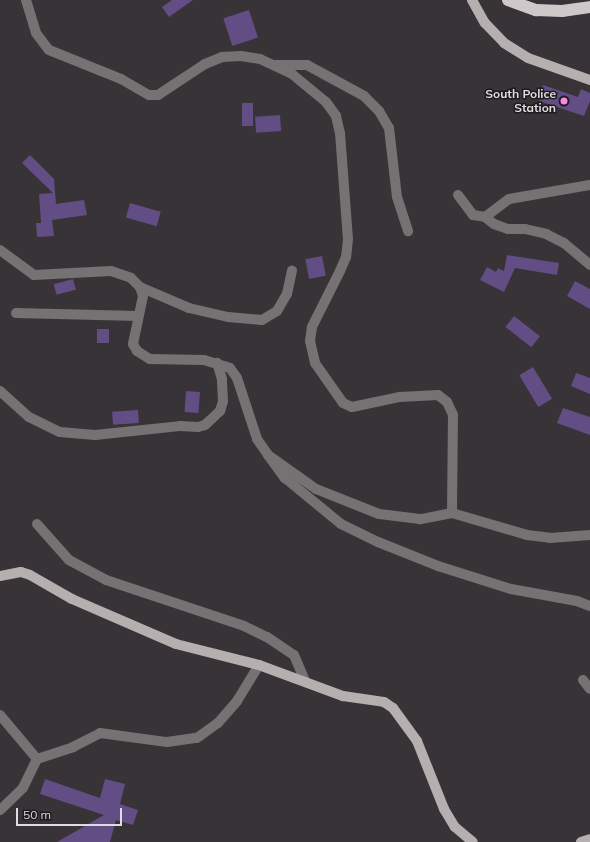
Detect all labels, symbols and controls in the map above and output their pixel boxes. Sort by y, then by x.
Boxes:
place label: South Police Station [485,87,556,115]
marker: South Police Station [559,96,569,106]
scale bar [18,800,124,826]
text: 50 m [23,807,51,822]

